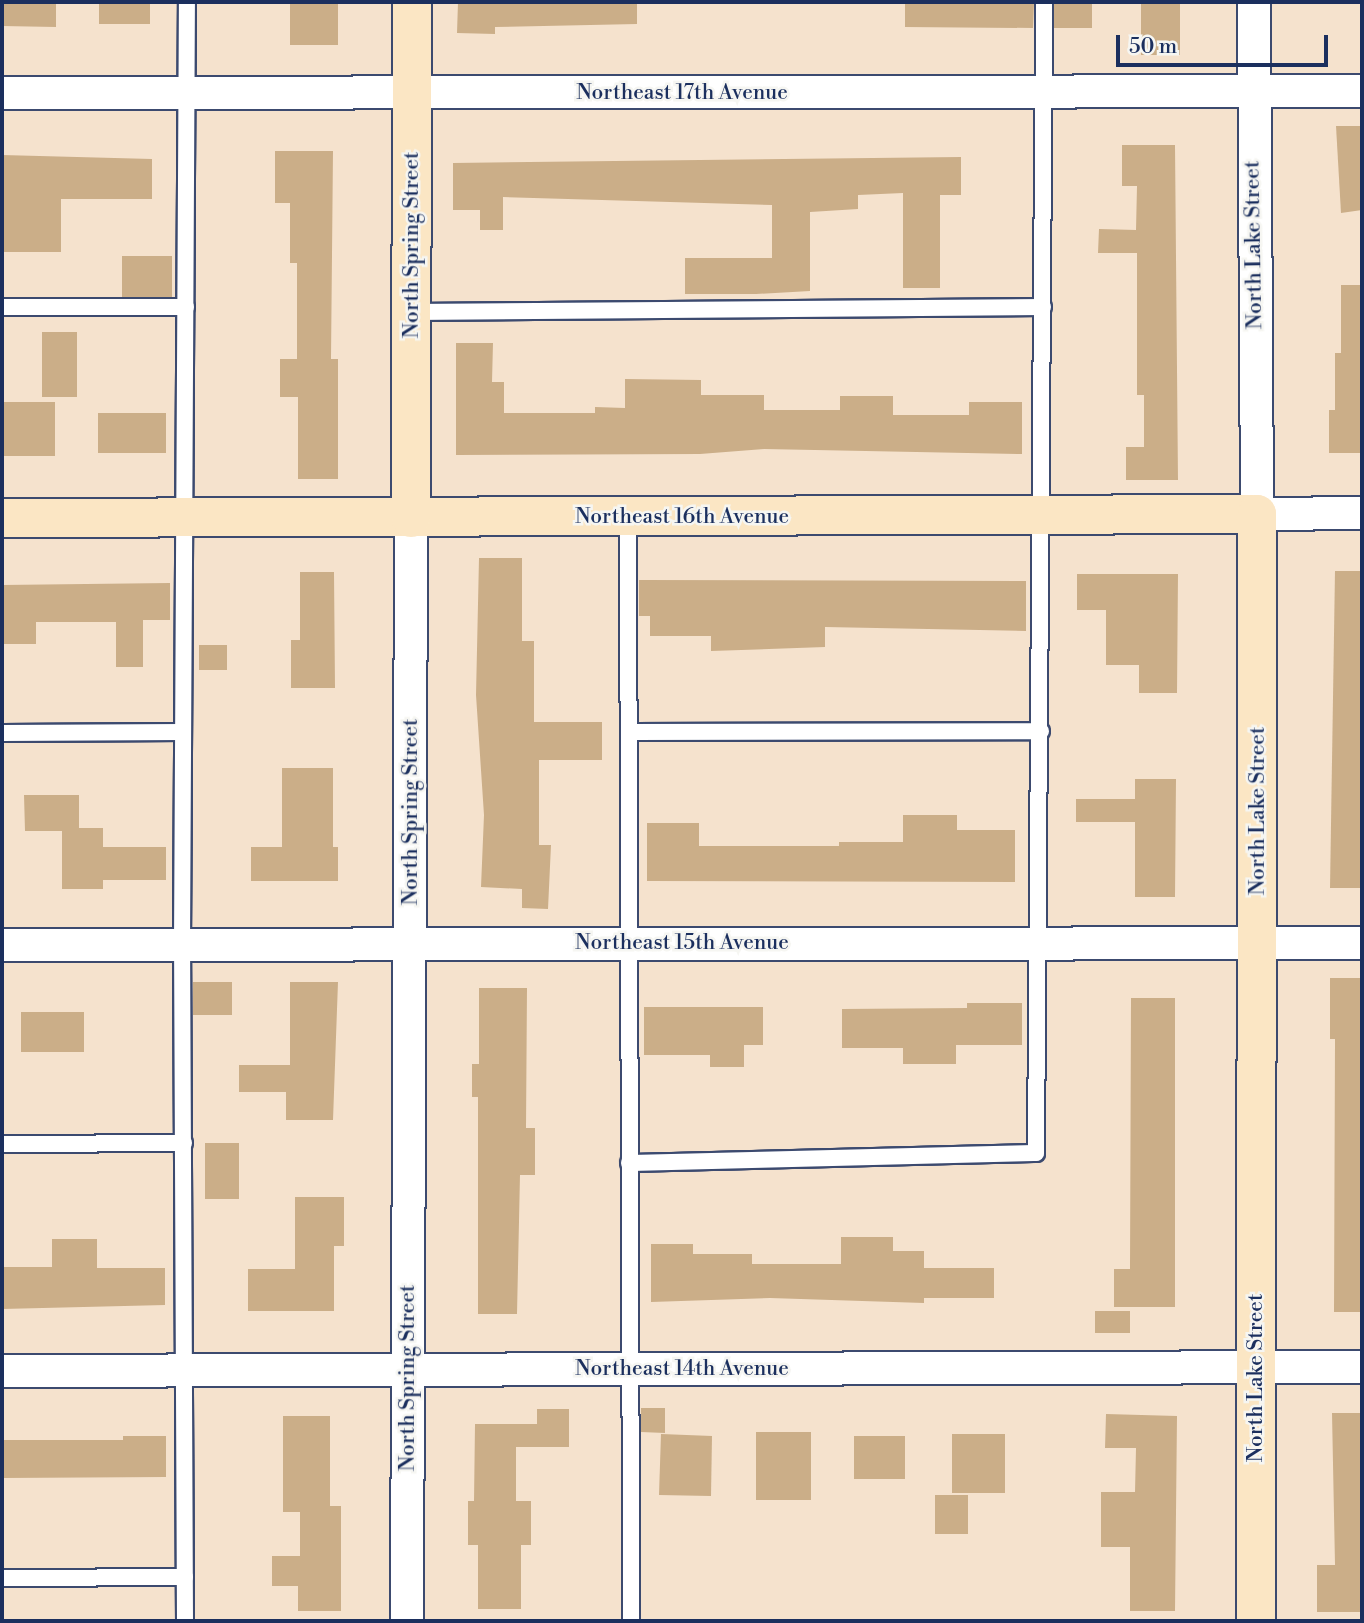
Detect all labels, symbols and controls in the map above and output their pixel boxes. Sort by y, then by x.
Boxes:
scale bar [1119,21,1331,65]
text: 50 m [1129,34,1177,60]
street label: Northeast 17th Avenue [576,80,788,106]
street label: North Spring Street [399,152,425,338]
street label: North Lake Street [1240,160,1268,330]
street label: Northeast 16th Avenue [575,504,789,530]
street label: North Spring Street [398,719,424,905]
street label: North Lake Street [1245,727,1271,895]
street label: Northeast 15th Avenue [575,930,789,956]
street label: North Spring Street [395,1285,421,1471]
street label: North Lake Street [1243,1294,1269,1462]
street label: Northeast 14th Avenue [575,1356,789,1382]

